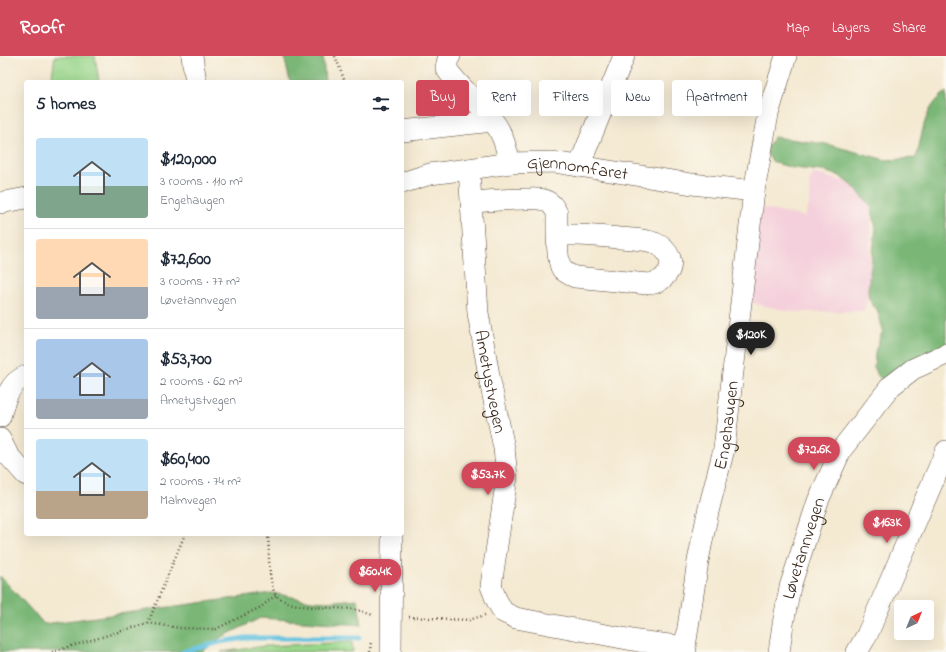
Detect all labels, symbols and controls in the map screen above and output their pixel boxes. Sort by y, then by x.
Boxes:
text: Roofr [20,15,64,42]
text: Map [786,18,810,39]
text: Layers [832,18,870,39]
text: Share [892,18,926,39]
chip: Buy [416,80,469,116]
chip: Rent [477,80,531,116]
chip: Filters [539,80,603,116]
chip: New [611,80,664,116]
chip: Apartment [672,80,762,116]
text: 5 homes [36,92,96,117]
icon: filters [370,93,392,115]
text: $120,000 [160,147,216,172]
street label: Gjennomfaret [527,151,630,189]
icon: home [68,154,116,202]
text: 3 rooms · 110 m² [160,172,243,191]
text: Engehaugen [160,191,225,210]
text: $72,600 [160,247,211,272]
icon: home [68,255,116,303]
text: 3 rooms · 77 m² [160,272,240,291]
text: Løvetannvegen [160,291,236,310]
pin: $120K [723,322,779,356]
text: $120K [736,325,766,344]
street label: Ametystvegen [466,328,512,436]
text: $53,700 [160,347,212,372]
icon: home [68,355,116,403]
text: 2 rooms · 62 m² [160,372,243,391]
street label: Engehaugen [708,379,747,473]
text: Ametystvegen [160,391,236,410]
pin: $72.6K [781,437,847,471]
text: $72.6K [797,440,831,459]
text: $60,400 [160,447,210,472]
icon: home [68,455,116,503]
pin: $53.7K [455,462,521,496]
text: $53.7K [471,465,505,484]
text: 2 rooms · 74 m² [160,472,241,491]
text: Malmvegen [160,491,217,510]
street label: Løvetannvegen [777,494,833,601]
pin: $163K [859,510,915,544]
text: $163K [872,513,902,532]
pin: $60.4K [342,559,408,593]
text: $60.4K [358,562,392,581]
north arrow [894,600,934,640]
map controls [894,600,934,640]

